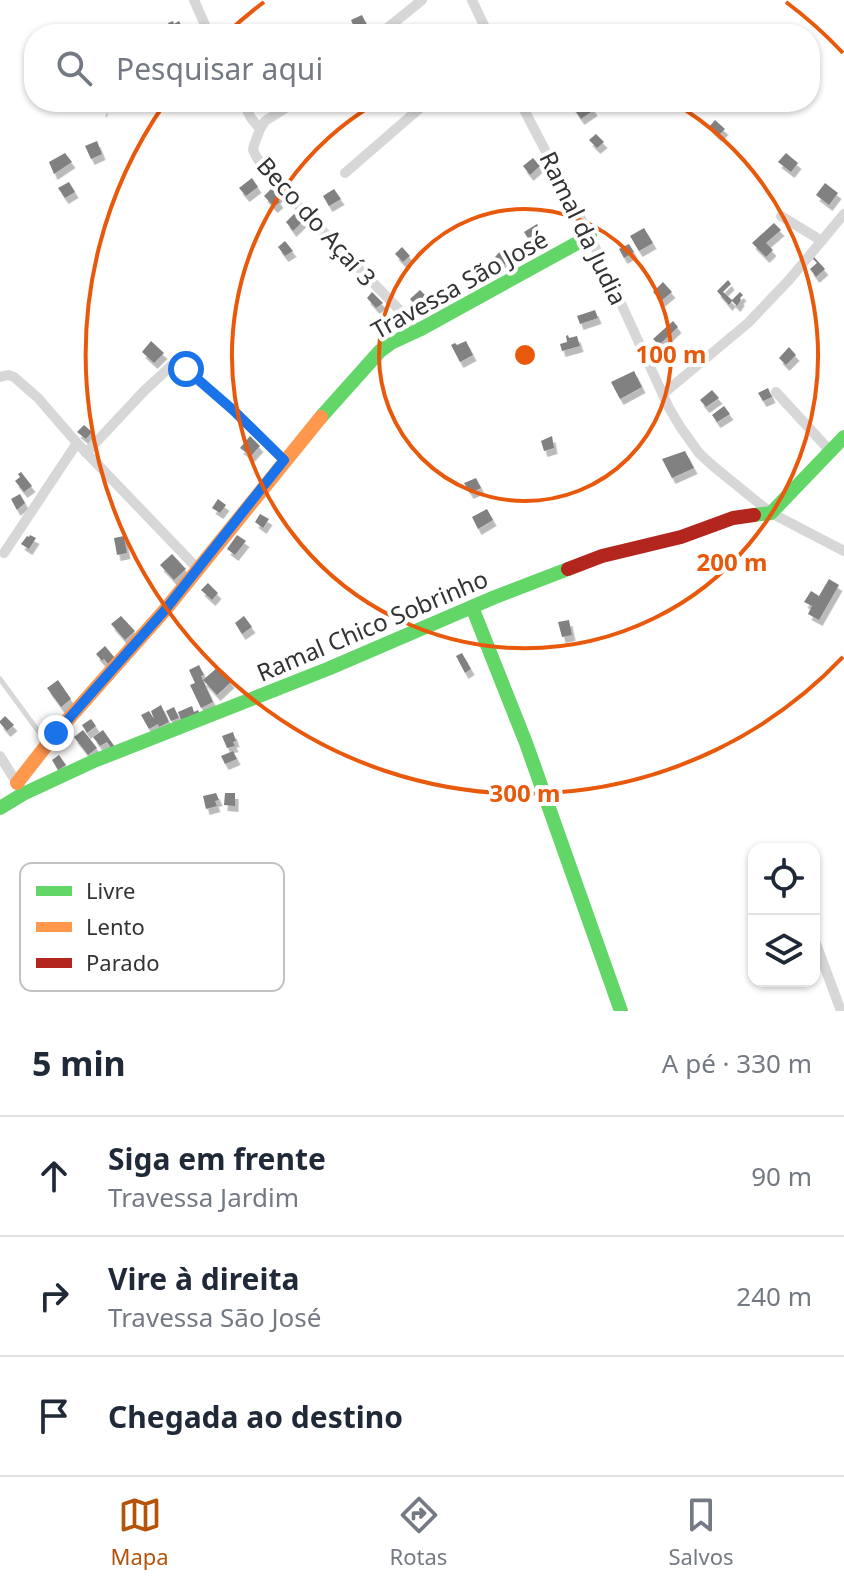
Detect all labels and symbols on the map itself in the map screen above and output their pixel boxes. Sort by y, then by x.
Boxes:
street label: Ramal da Judia [533,146,635,310]
street label: Beco do Açaí 3 [250,149,384,293]
street label: Travessa São José [365,222,553,346]
text: 100 m [636,337,706,370]
centre of rings [511,341,539,369]
route start [168,351,204,387]
text: 200 m [697,545,767,578]
street label: Ramal Chico Sobrinho [251,561,493,689]
route end [38,715,74,751]
text: 300 m [490,776,560,809]
legend [20,863,284,991]
text: Livre [86,875,135,905]
text: Lento [86,911,145,941]
text: Parado [86,947,159,977]

